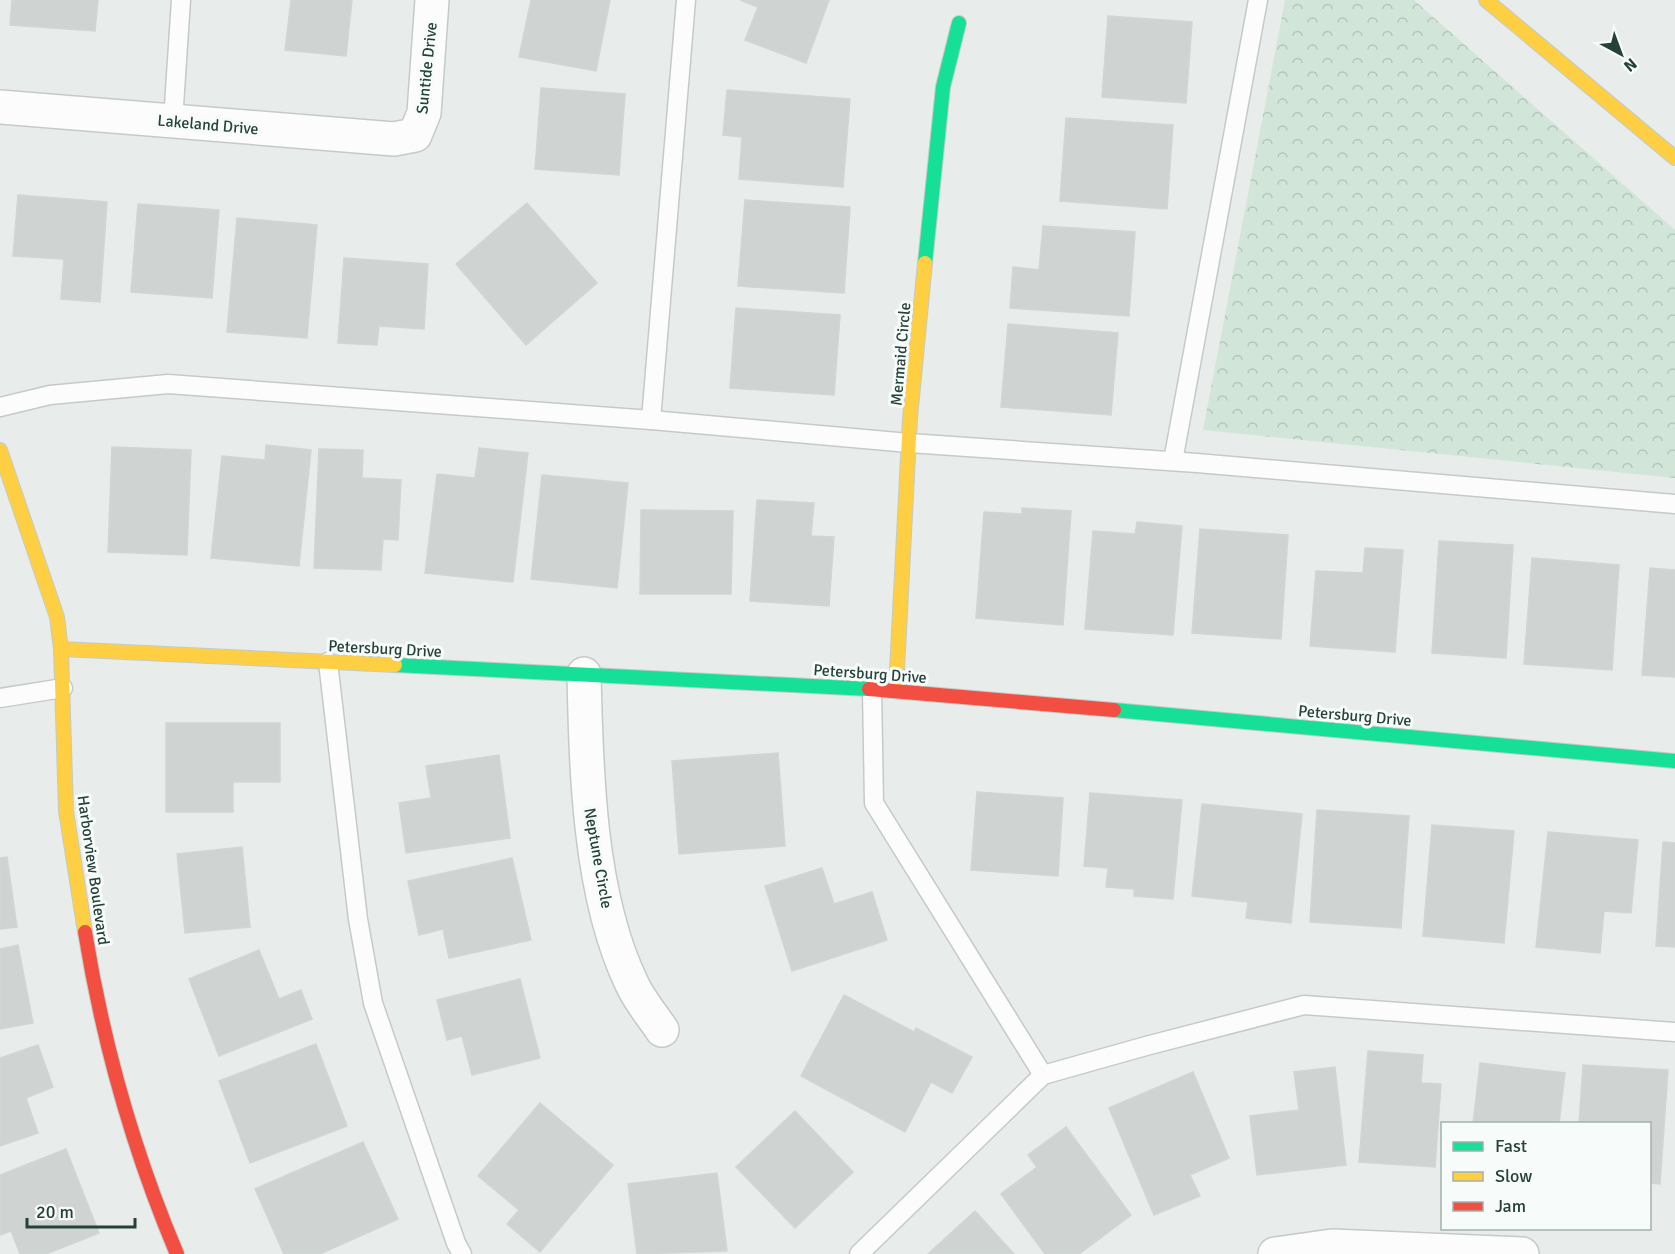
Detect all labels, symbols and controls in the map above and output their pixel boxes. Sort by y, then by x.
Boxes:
street label: Suntide Drive [412,21,442,115]
north arrow [1591,24,1651,84]
text: N [1619,53,1641,76]
street label: Lakeland Drive [157,111,259,139]
street label: Mermaid Circle [887,302,915,407]
street label: Petersburg Drive [328,636,442,662]
street label: Petersburg Drive [813,660,927,688]
street label: Petersburg Drive [1297,701,1412,731]
street label: Harborview Boulevard [73,794,113,946]
street label: Neptune Circle [579,806,617,910]
legend [1441,1122,1651,1230]
text: Fast [1495,1135,1527,1157]
text: Slow [1495,1165,1532,1187]
scale bar [27,1191,135,1229]
text: Jam [1495,1195,1526,1217]
text: 20 m [36,1201,74,1223]

